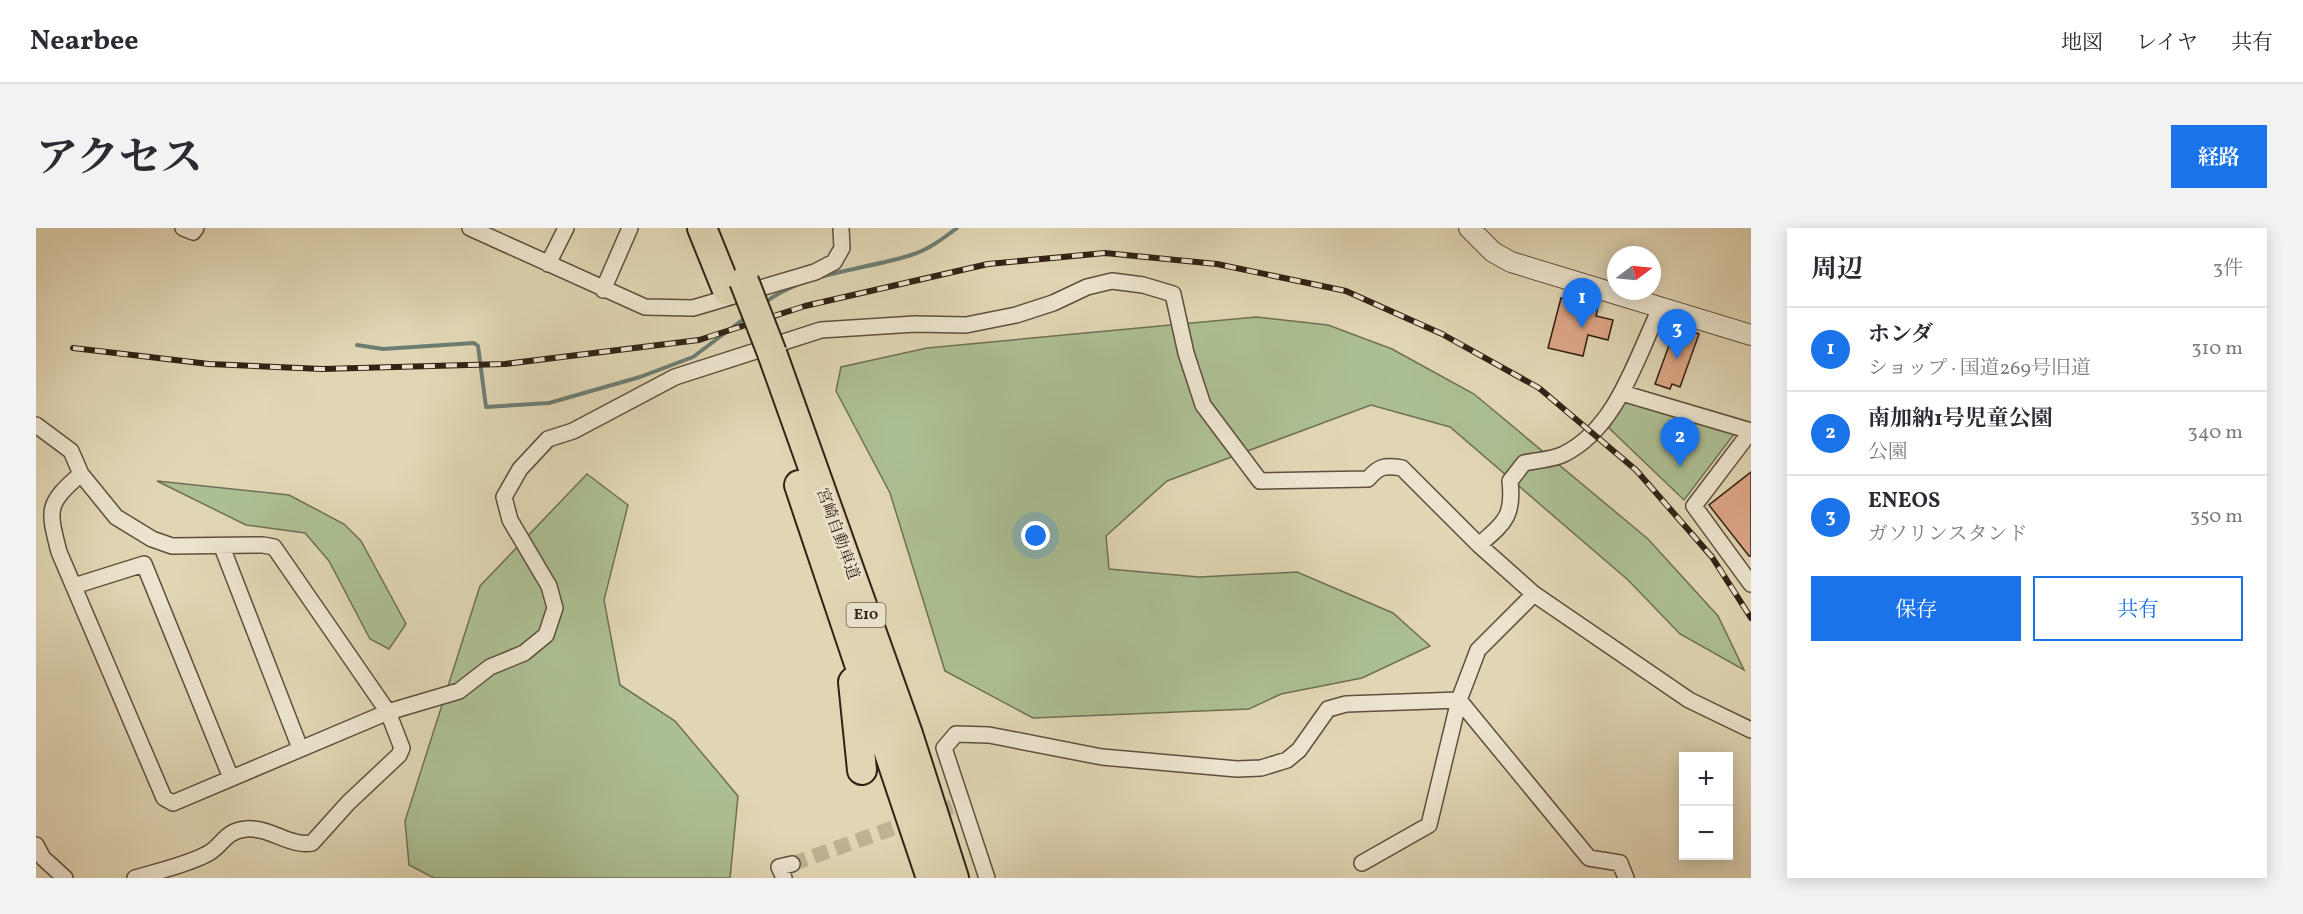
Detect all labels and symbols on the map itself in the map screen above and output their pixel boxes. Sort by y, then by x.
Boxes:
north arrow [1607,246,1661,300]
pin: 1 [1562,279,1602,328]
pin: 3 [1658,310,1696,359]
pin: 2 [1660,418,1700,467]
street label: 宮崎自動車道 [810,485,864,583]
your location [1021,521,1050,550]
road number: E10 [846,603,886,627]

